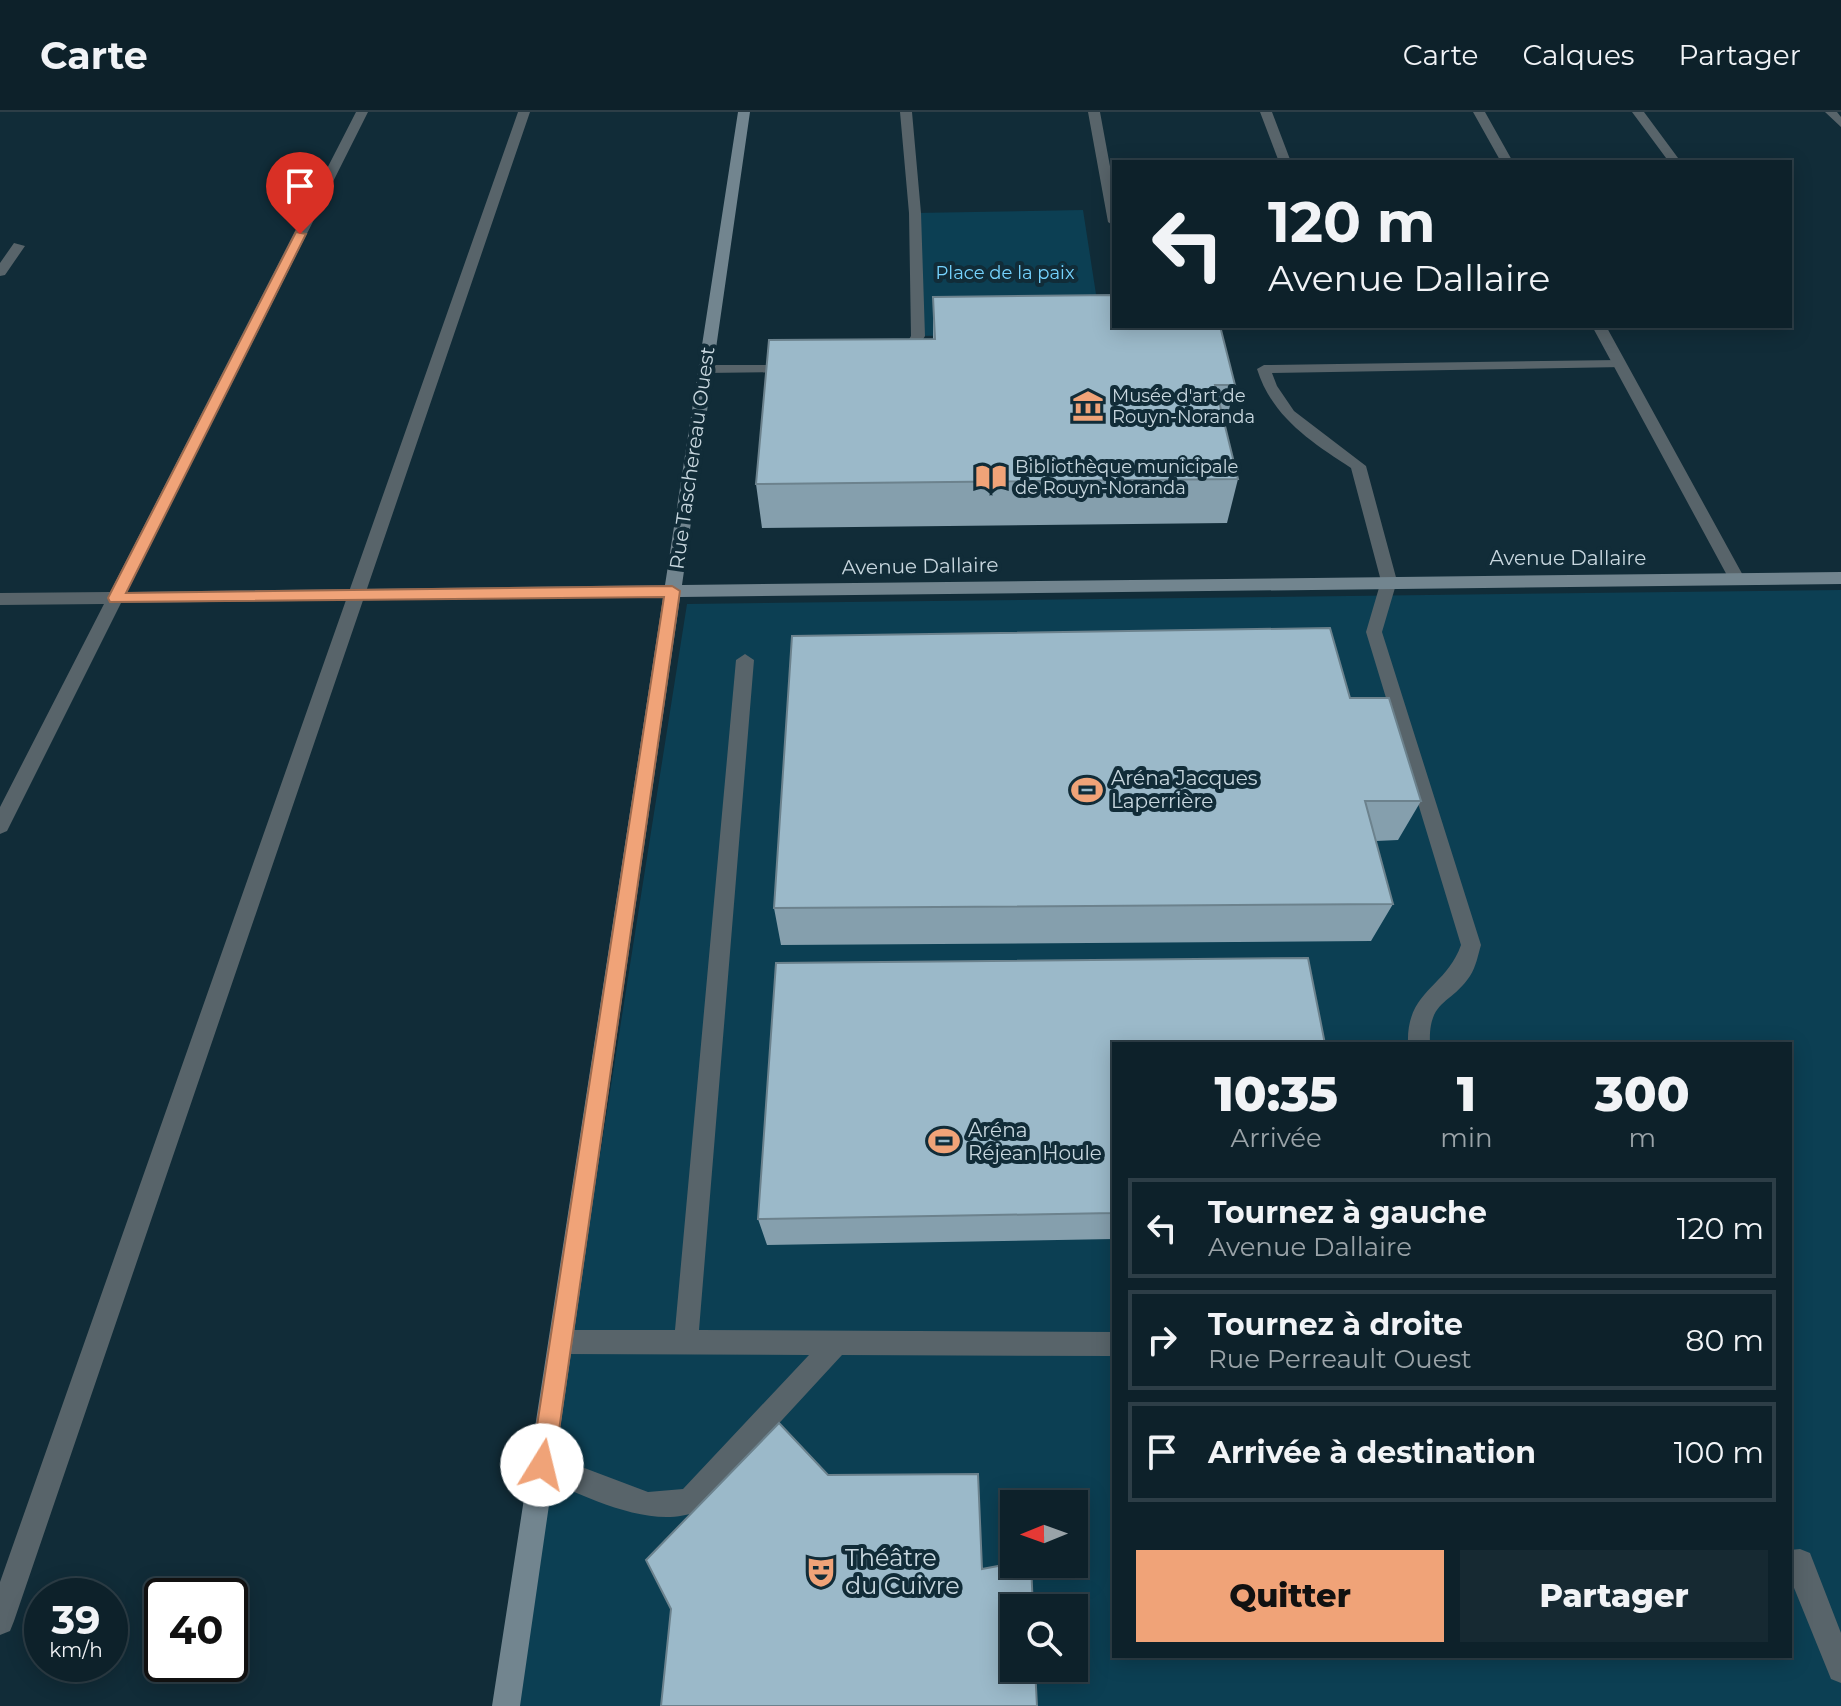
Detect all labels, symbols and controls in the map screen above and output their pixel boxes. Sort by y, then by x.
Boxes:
text: Carte [40,32,148,79]
text: Carte [1403,38,1478,72]
text: Calques [1522,38,1634,72]
text: Partager [1678,38,1801,72]
pin [266,152,334,234]
icon: arrive [278,164,322,208]
text: 120 m [1268,188,1436,256]
icon: left [1136,192,1240,296]
text: Avenue Dallaire [1268,256,1550,300]
park label: Place de la paix [935,262,1075,284]
street label: Rue Taschereau Ouest [664,345,720,571]
place label: Musée d'art de Rouyn-Noranda [1112,385,1255,428]
museum icon: Musée d'art de Rouyn-Noranda [1071,389,1105,423]
place label: Bibliothèque municipale de Rouyn-Noranda [1015,456,1238,499]
library icon: Bibliothèque municipale de Rouyn-Noranda [974,460,1008,494]
street label: Avenue Dallaire [1490,546,1646,570]
street label: Avenue Dallaire [841,553,999,579]
place label: Aréna Jacques Laperrière [1111,766,1258,813]
sports icon: Aréna Jacques Laperrière [1070,773,1104,807]
text: 10:35 [1214,1065,1338,1123]
text: 1 [1457,1065,1476,1123]
text: 300 [1595,1065,1690,1123]
place label: Aréna Réjean Houle [968,1118,1102,1165]
text: Arrivée [1231,1122,1322,1154]
text: min [1440,1122,1492,1154]
text: m [1628,1122,1656,1154]
sports icon: Aréna Réjean Houle [927,1124,961,1158]
text: Tournez à gauche [1208,1194,1487,1231]
icon: left [1140,1206,1184,1250]
text: 120 m [1677,1210,1764,1247]
text: Avenue Dallaire [1208,1231,1412,1263]
text: Tournez à droite [1208,1306,1463,1343]
icon: right [1140,1318,1184,1362]
text: 80 m [1685,1322,1764,1359]
text: Rue Perreault Ouest [1208,1343,1472,1375]
position arrow [500,1423,584,1507]
icon: arrive [1140,1430,1184,1474]
text: Arrivée à destination [1208,1434,1536,1471]
text: 100 m [1674,1434,1764,1471]
north arrow [1000,1490,1088,1578]
map controls [1000,1490,1088,1682]
place label: Théâtre du Cuivre [845,1543,960,1600]
button: Quitter [1136,1550,1444,1642]
button: Partager [1460,1550,1768,1642]
theatre icon: Théâtre du Cuivre [804,1555,838,1589]
speed limit sign: 40 [144,1578,248,1682]
button: search [1000,1594,1088,1682]
text: 39 [51,1595,101,1644]
text: km/h [49,1638,103,1662]

